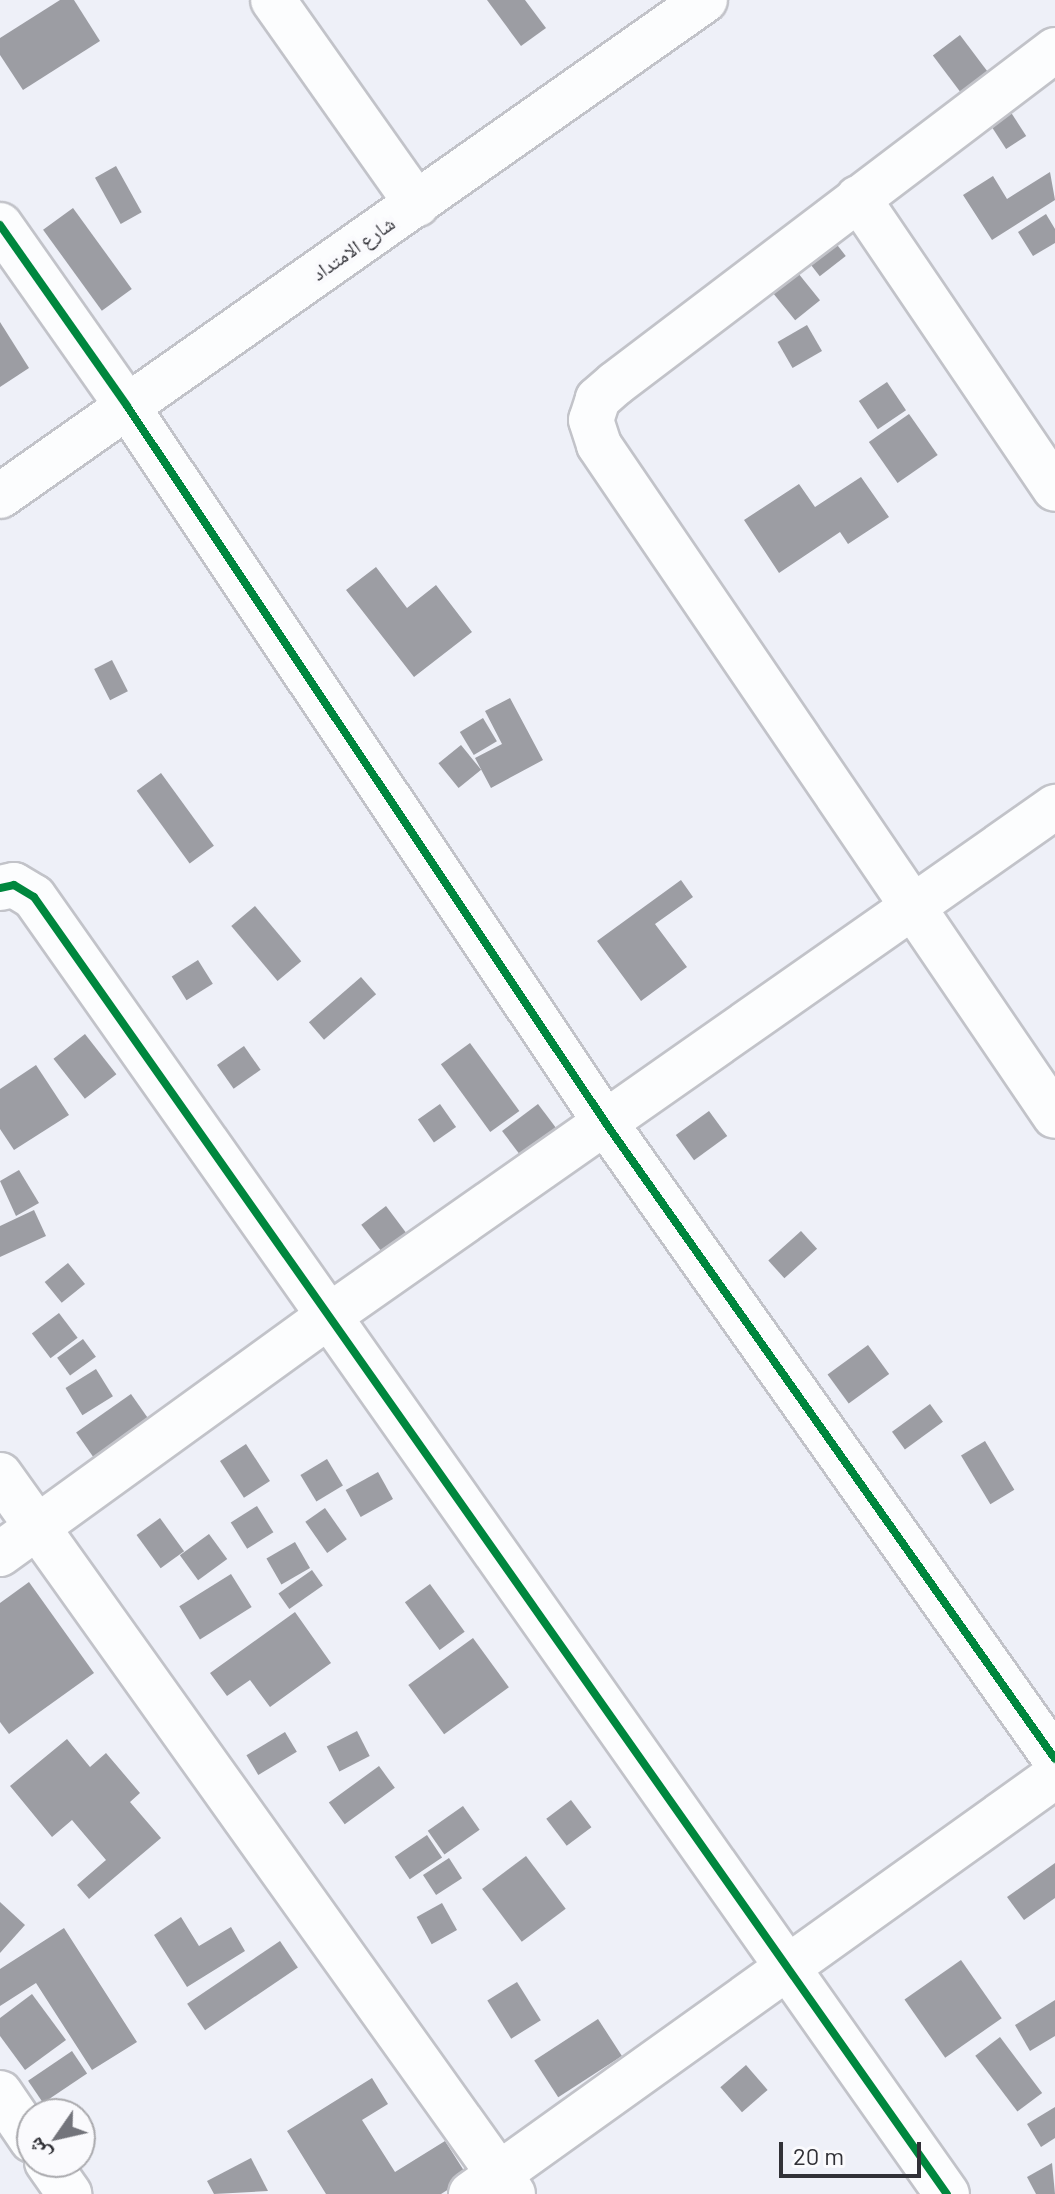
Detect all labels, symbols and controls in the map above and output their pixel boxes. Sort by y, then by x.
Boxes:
street label: شارع الامتداد [307,211,399,285]
north arrow [16,2098,96,2178]
scale bar [783,2126,925,2176]
text: ش [20,2133,55,2167]
text: 20 m [793,2141,844,2170]

